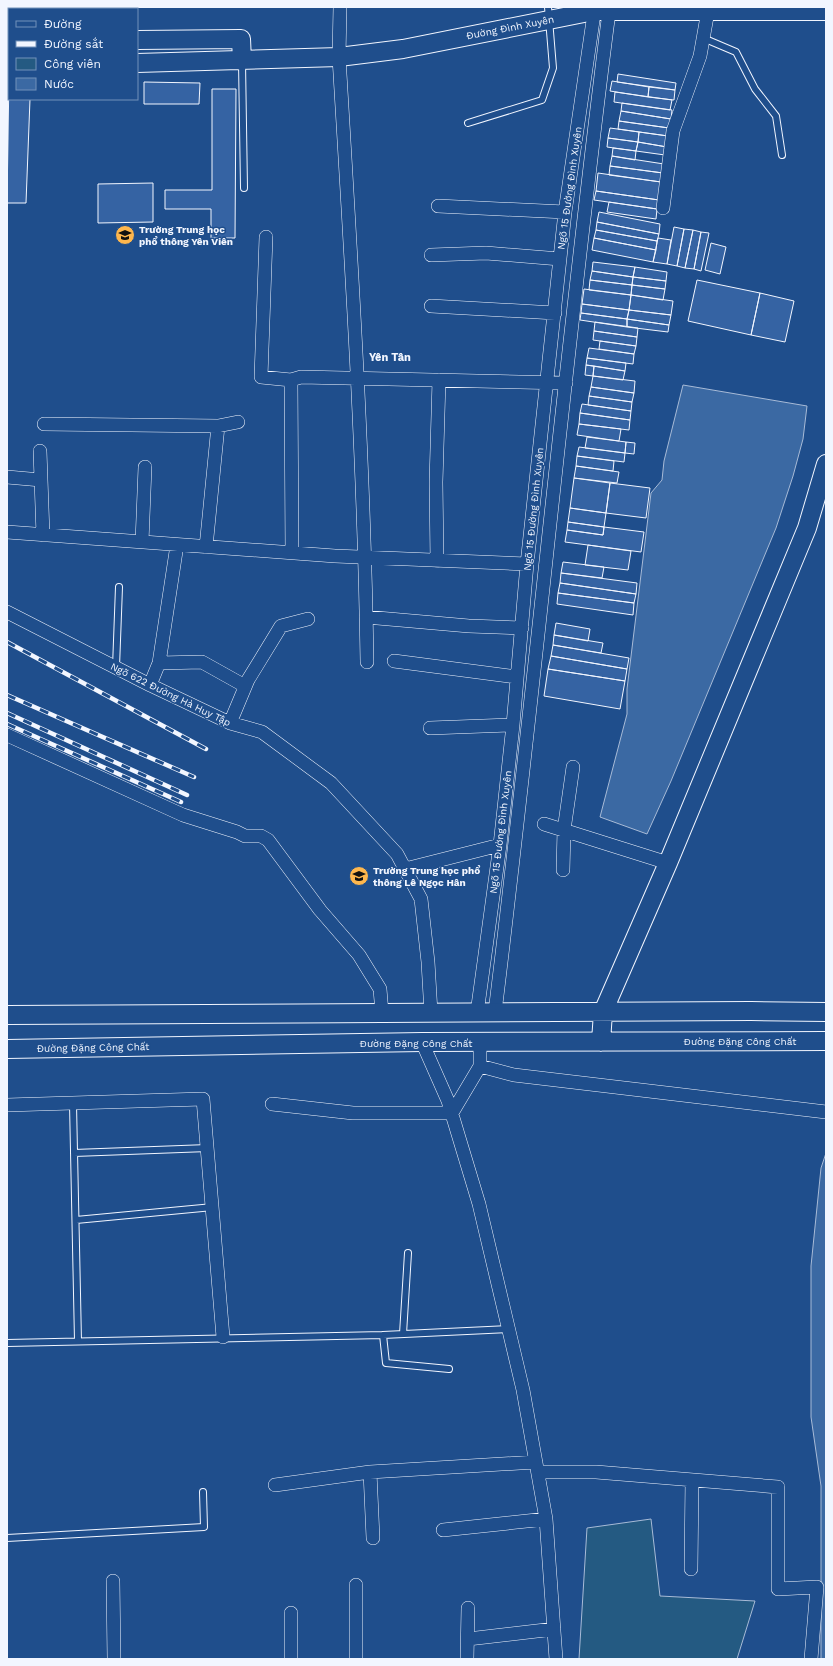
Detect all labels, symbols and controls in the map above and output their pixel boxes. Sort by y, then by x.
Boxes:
legend [8,8,138,100]
street label: Đường Đình Xuyên [465,14,555,41]
text: Đường [44,17,82,31]
text: Đường sắt [44,37,103,51]
text: Công viên [44,57,101,71]
text: Nước [44,77,74,91]
street label: Ngõ 15 Đường Đình Xuyên [555,126,584,250]
school or university icon: Trường Trung học phổ thông Yên Viên [114,224,136,246]
place label: Trường Trung học phổ thông Yên Viên [139,224,233,247]
district label: Yên Tân [369,351,411,364]
street label: Ngõ 15 Đường Đình Xuyên [522,447,545,571]
street label: Ngõ 622 Đường Hà Huy Tập [109,661,233,728]
street label: Ngõ 15 Đường Đình Xuyên [487,770,514,894]
school or university icon: Trường Trung học phổ thông Lê Ngọc Hân [348,865,370,887]
place label: Trường Trung học phổ thông Lê Ngọc Hân [373,865,480,888]
street label: Đường Đặng Công Chất [684,1036,797,1047]
street label: Đường Đặng Công Chất [360,1038,473,1049]
street label: Đường Đặng Công Chất [36,1041,150,1054]

